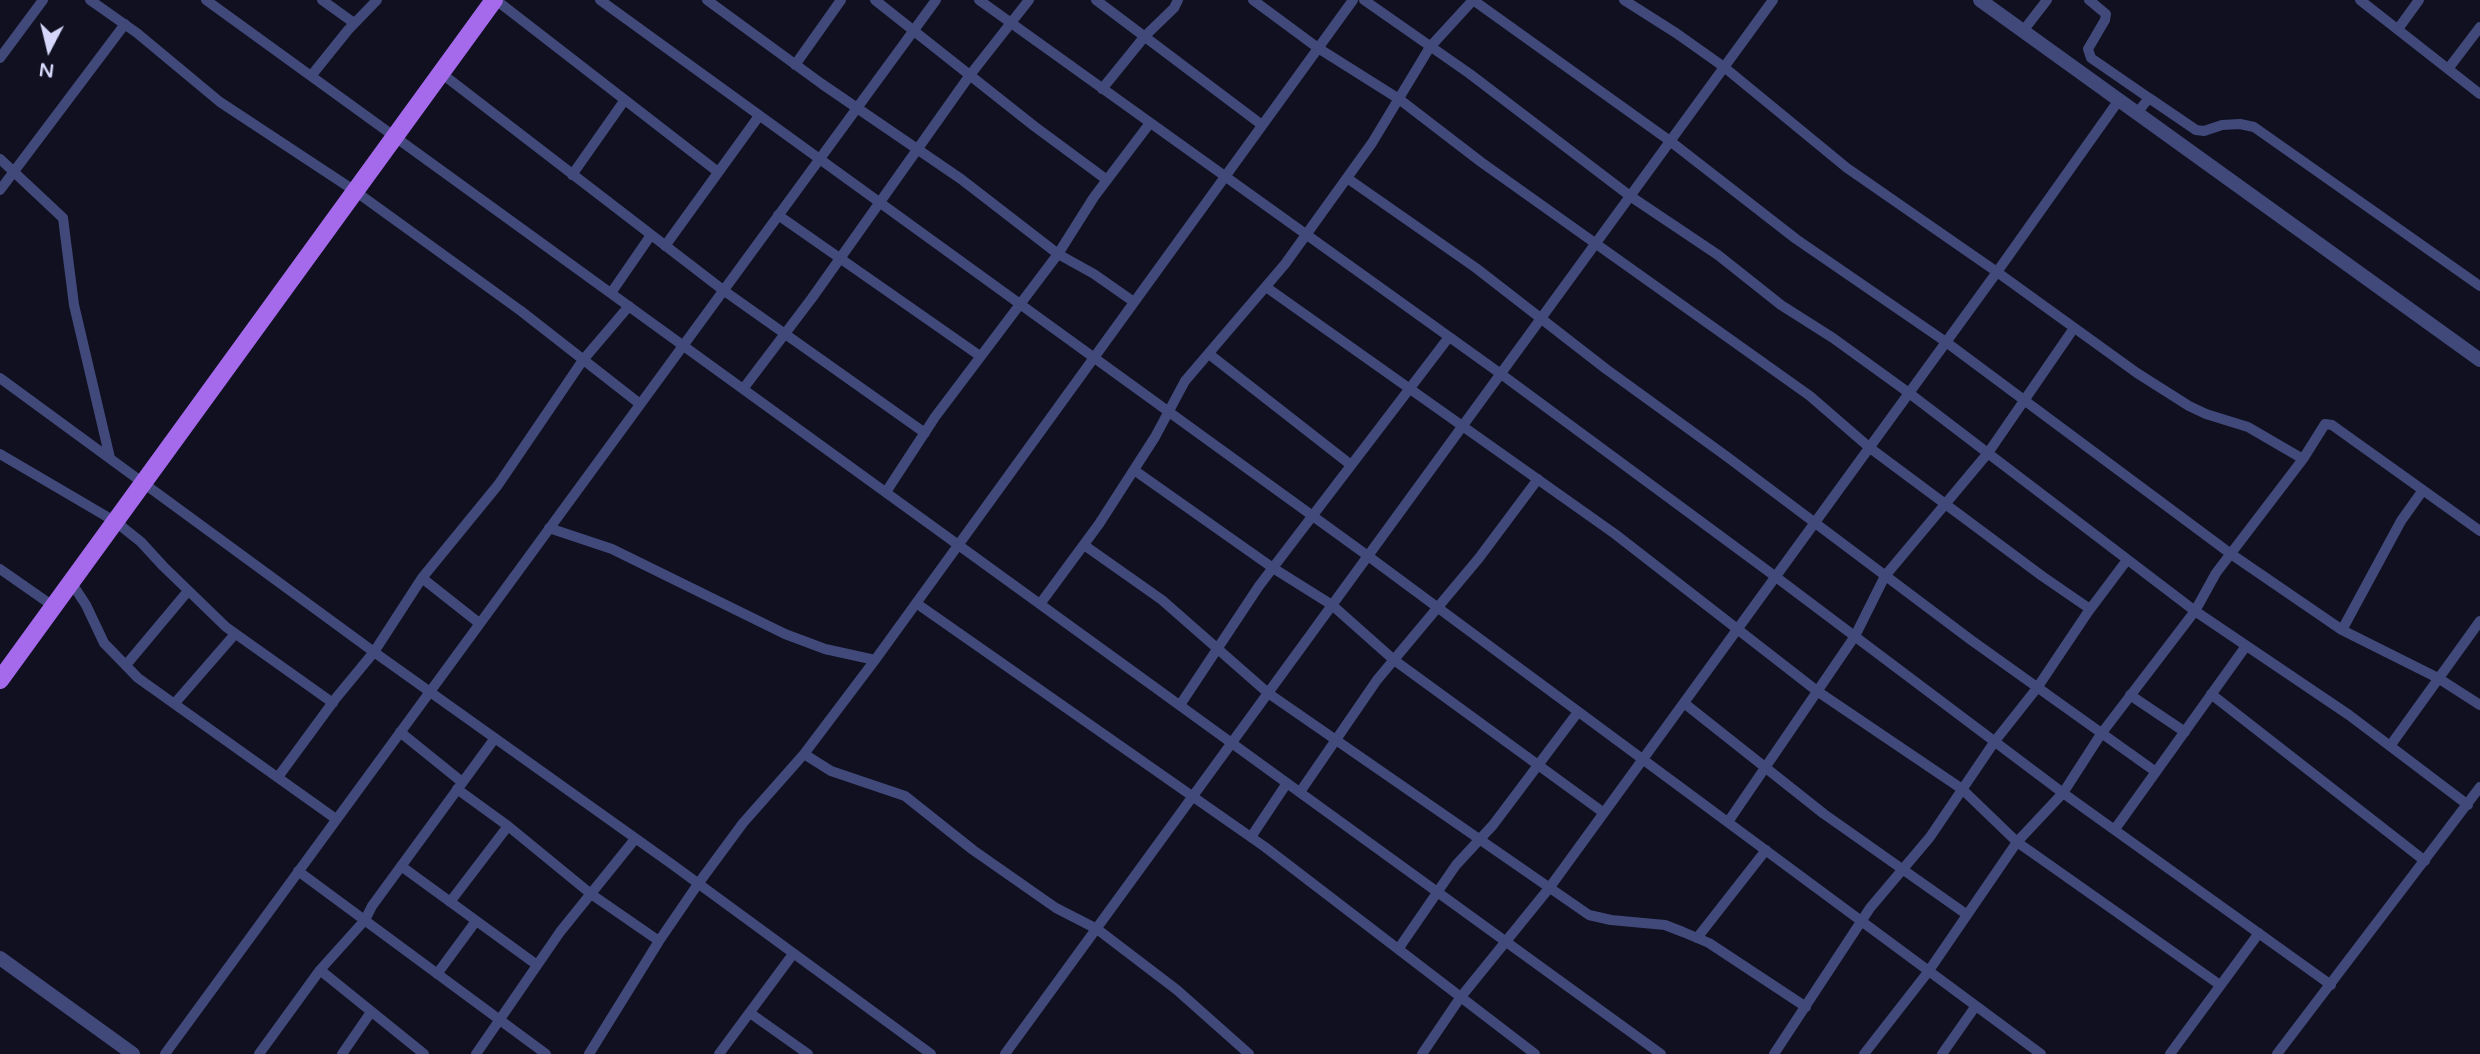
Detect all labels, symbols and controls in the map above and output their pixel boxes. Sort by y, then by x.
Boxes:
north arrow [14,14,84,84]
text: N [38,58,55,82]

